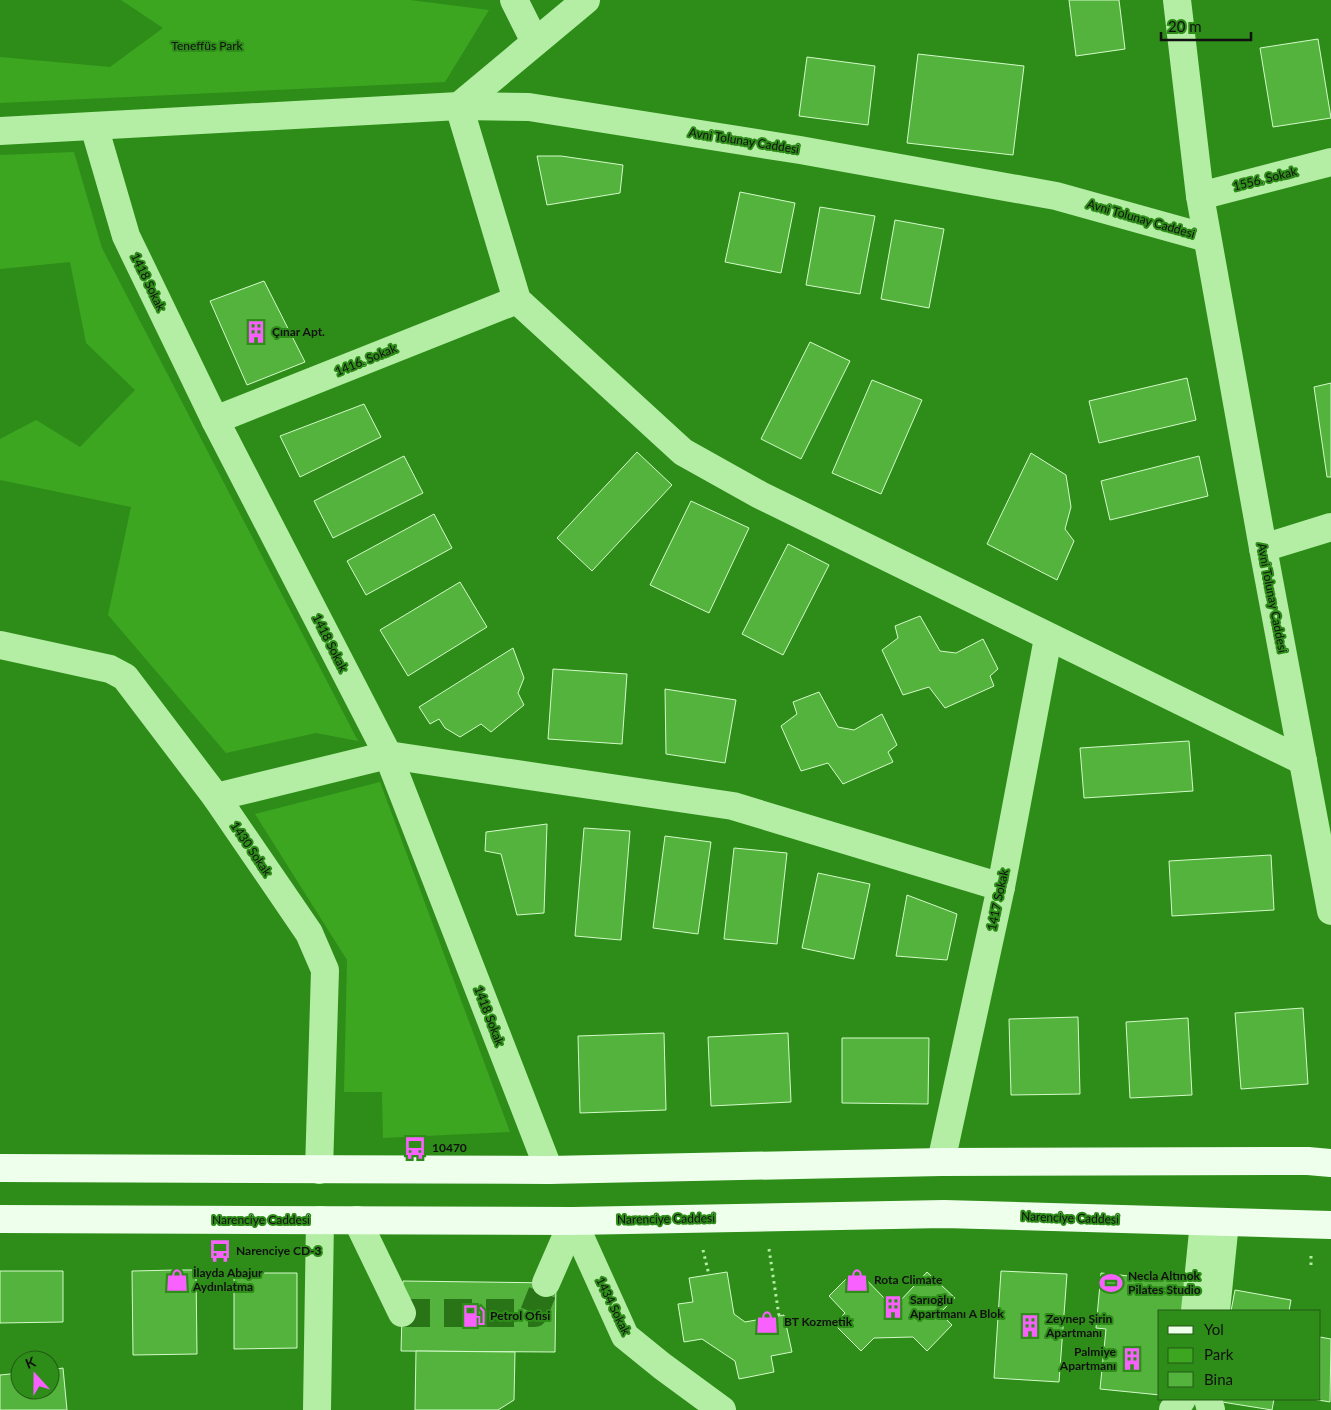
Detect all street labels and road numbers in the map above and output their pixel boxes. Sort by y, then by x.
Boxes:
street label: Avni Tolunay Caddesi [688,124,800,157]
street label: 1556. Sokak [1231,163,1299,194]
street label: Avni Tolunay Caddesi [1086,196,1197,241]
street label: 1418 Sokak [128,250,169,314]
street label: 1416. Sokak [333,340,400,379]
street label: Avni Tolunay Caddesi [1255,542,1291,654]
street label: 1418 Sokak [310,612,352,675]
street label: 1430 Sokak [228,819,276,880]
street label: 1417 Sokak [984,867,1012,932]
street label: 1418 Sokak [471,984,508,1048]
street label: Narenciye Caddesi [1021,1208,1119,1227]
street label: Narenciye Caddesi [617,1210,715,1227]
street label: Narenciye Caddesi [212,1212,310,1227]
street label: 1434 Sokak [593,1274,634,1338]

